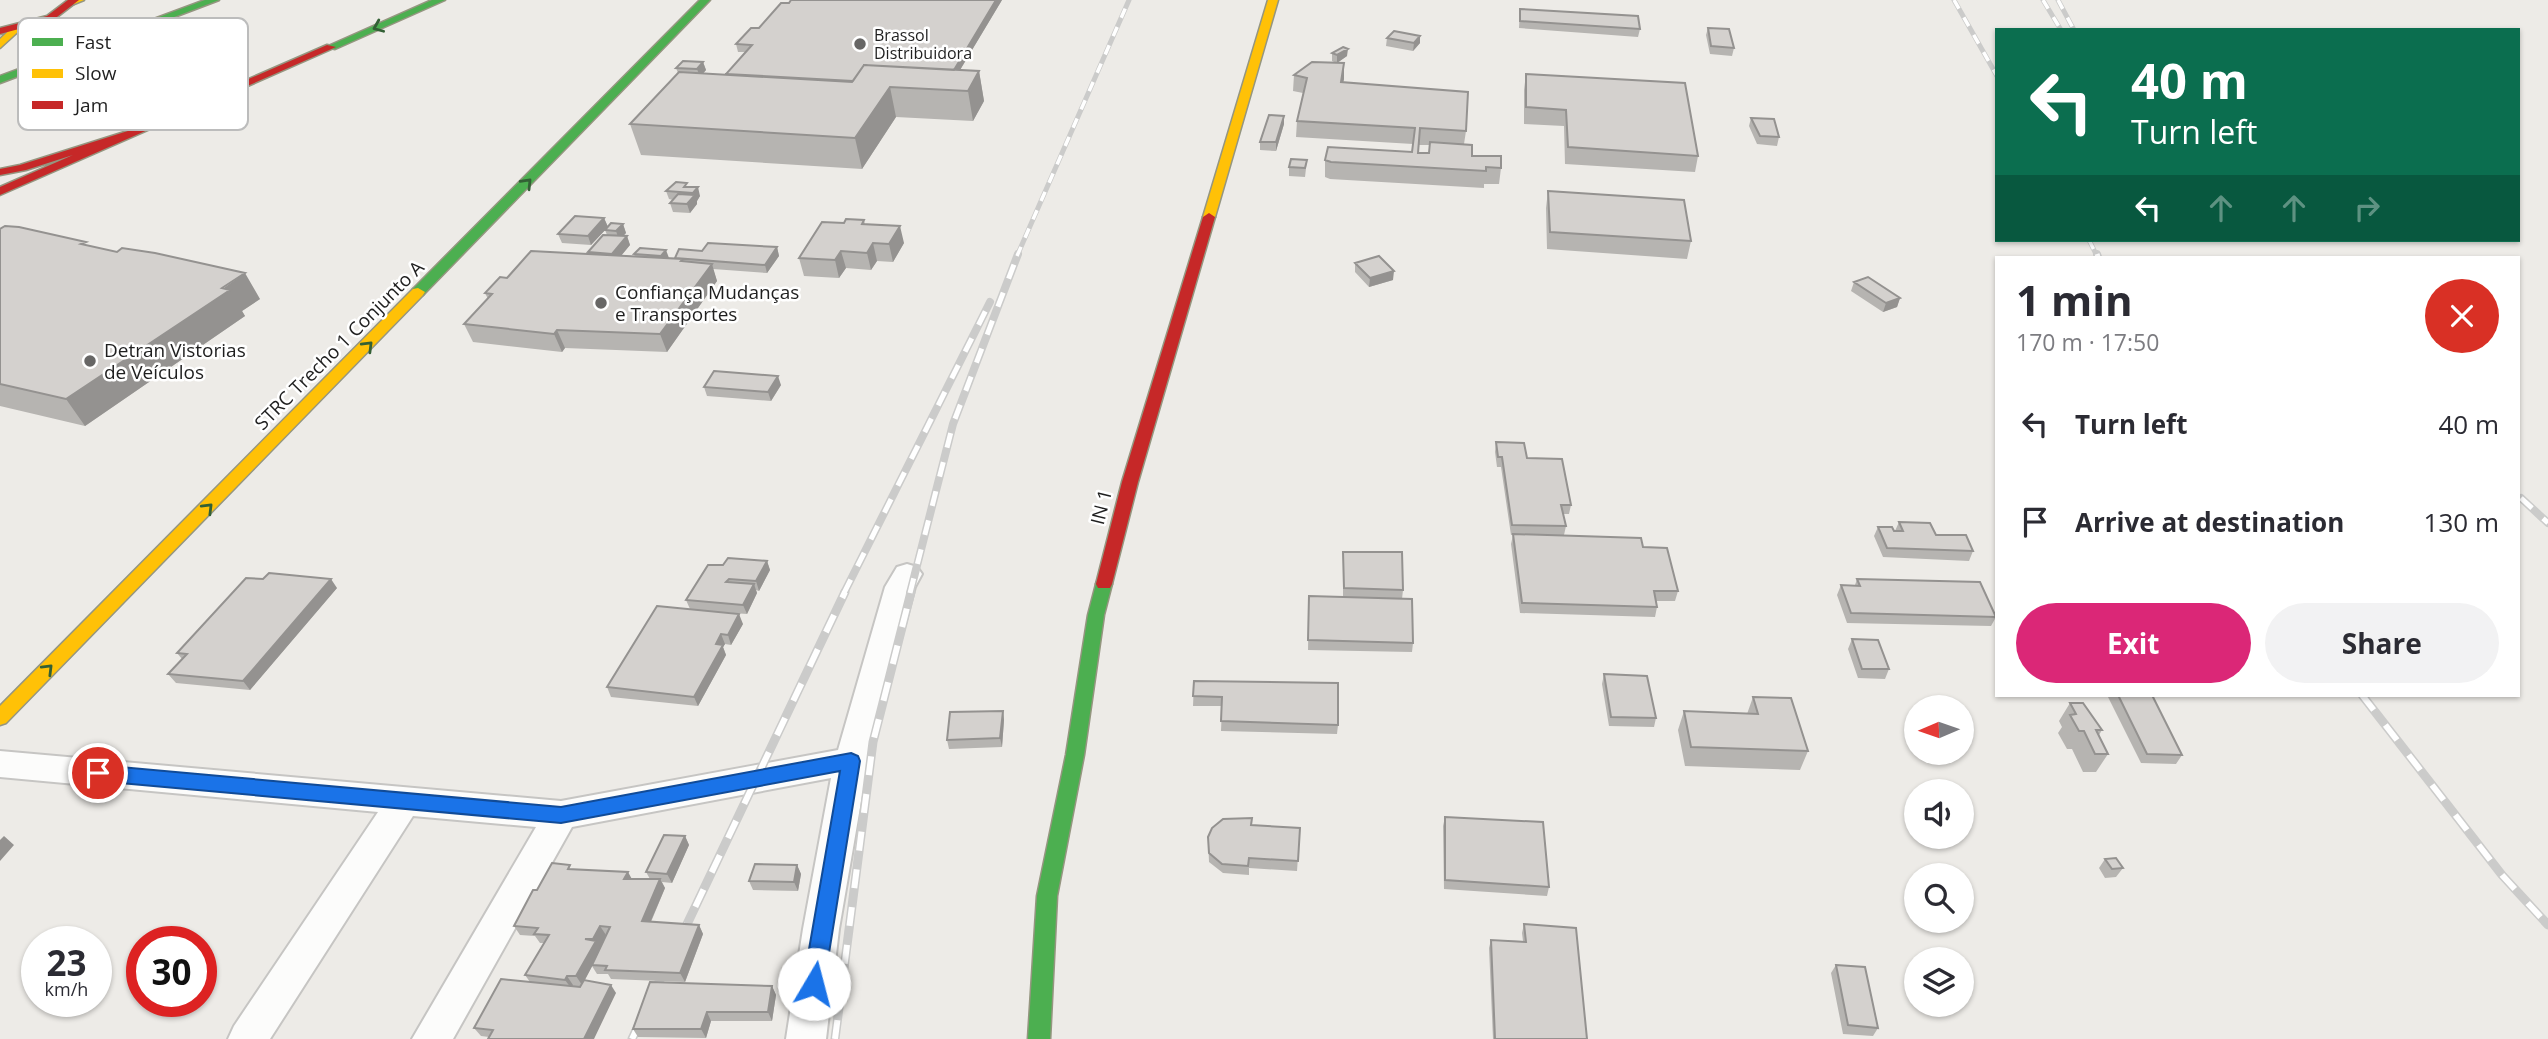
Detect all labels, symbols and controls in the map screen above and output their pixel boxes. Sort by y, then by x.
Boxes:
legend [18,18,248,130]
one-way arrow [372,19,385,33]
place label: Brassol Distribuidora [874,24,972,64]
text: Fast [75,29,111,55]
marker: Brassol Distribuidora [852,36,868,52]
text: 40 m [2131,47,2248,113]
icon: left [2016,56,2107,147]
text: Slow [75,60,117,86]
text: Jam [73,92,108,118]
text: Turn left [2131,110,2257,153]
one-way arrow [518,178,531,191]
icon: left [2129,189,2167,227]
icon: ahead [2202,189,2240,227]
icon: ahead [2275,189,2313,227]
icon: right [2348,189,2386,227]
street label: STRC Trecho 1 Conjunto A [249,255,429,435]
text: 1 min [2016,271,2133,328]
place label: Confiança Mudanças e Transportes [615,279,799,327]
button: close [2425,279,2499,353]
marker: Confiança Mudanças e Transportes [593,295,609,311]
text: 170 m · 17:50 [2016,326,2159,358]
place label: Detran Vistorias de Veículos [104,337,246,385]
one-way arrow [360,341,373,354]
marker: Detran Vistorias de Veículos [82,353,98,369]
icon: left [2016,405,2054,443]
text: Turn left [2075,406,2187,442]
text: 40 m [2438,406,2499,442]
street label: IN 1 [1084,487,1118,527]
one-way arrow [200,503,213,516]
icon: arrive [2016,503,2054,541]
text: Arrive at destination [2075,504,2344,540]
text: 130 m [2424,504,2499,540]
button: Exit [2016,603,2251,683]
button: Share [2265,603,2499,683]
one-way arrow [40,665,53,678]
north arrow [1904,695,1974,765]
map controls [1904,695,1974,1017]
pin [68,743,128,803]
icon: arrive [79,754,117,792]
button: sound [1904,779,1974,849]
button: search [1904,863,1974,933]
speed limit sign: 30 [126,926,217,1017]
text: 23 [46,939,87,986]
position arrow [777,947,851,1021]
button: layers [1904,947,1974,1017]
text: km/h [45,977,88,1001]

